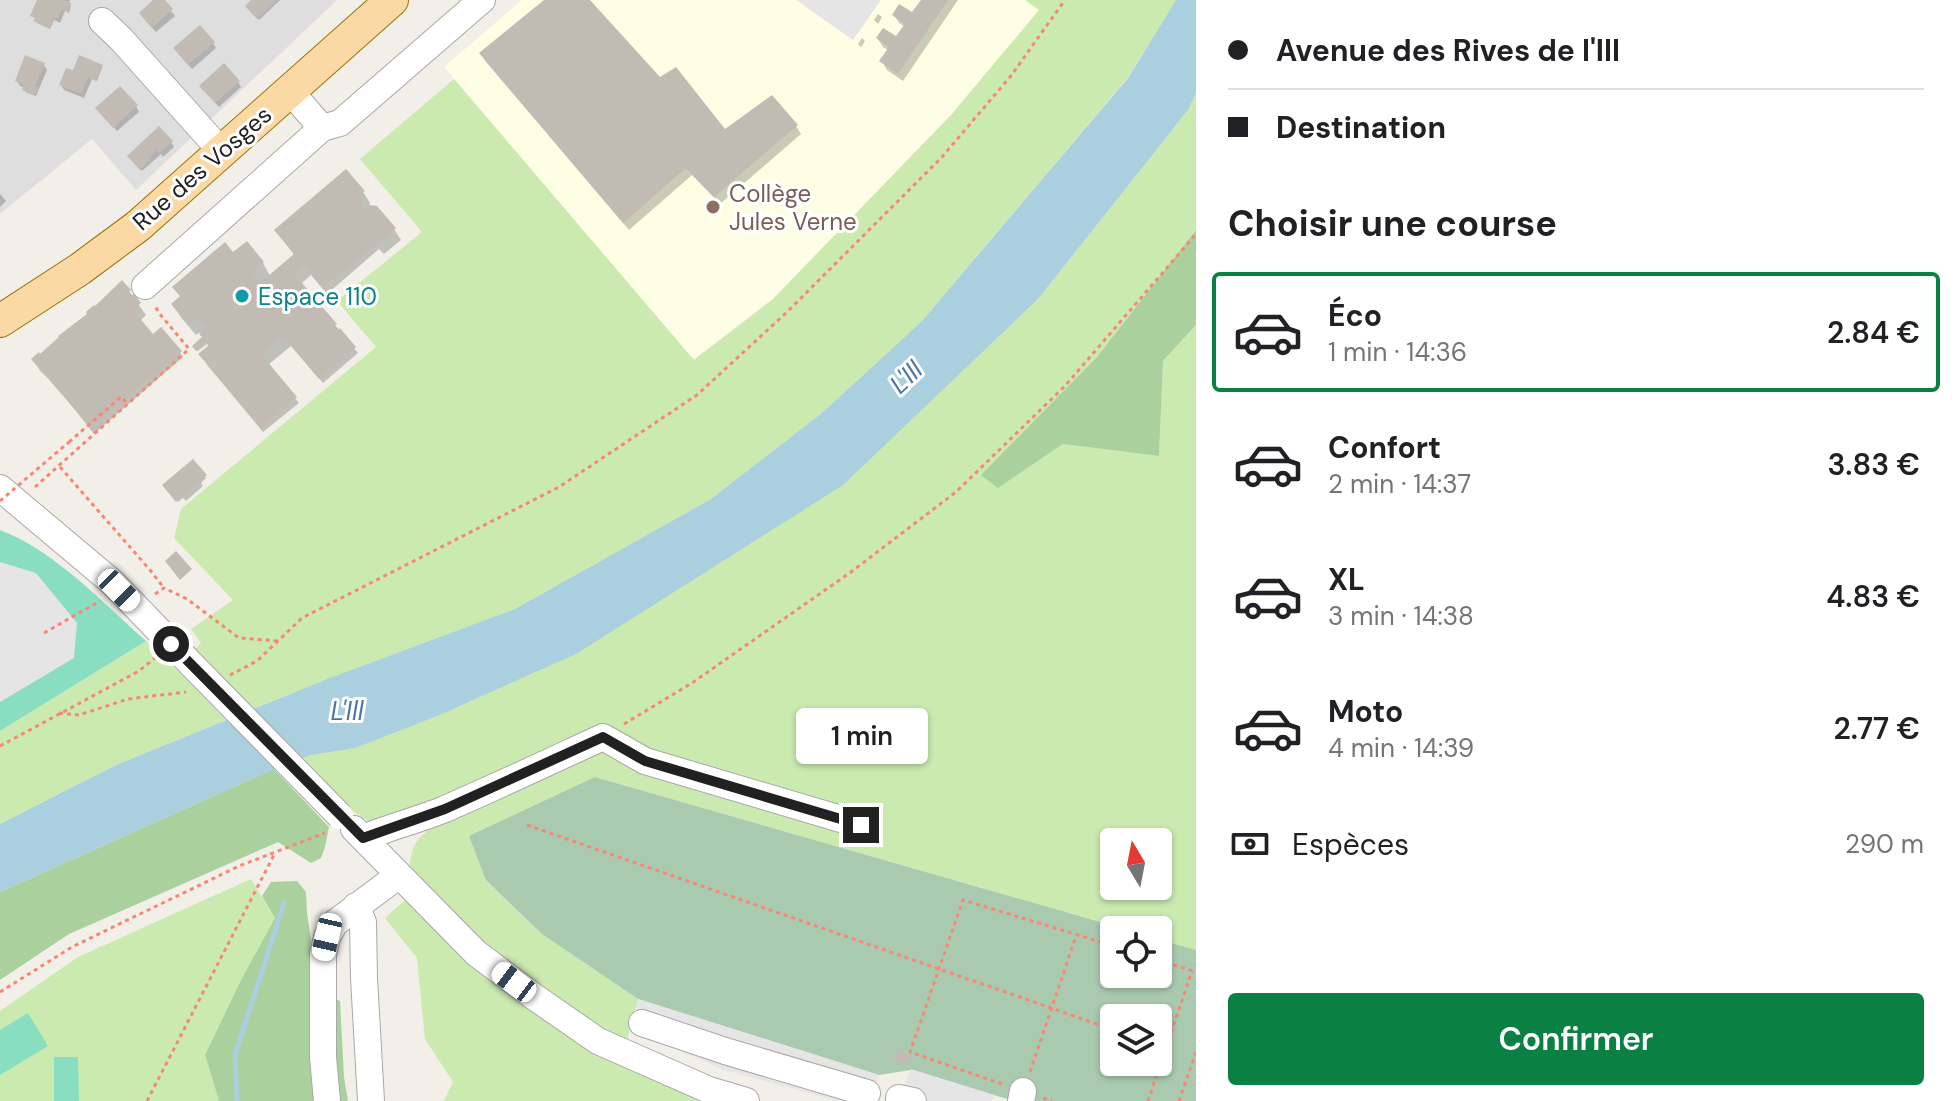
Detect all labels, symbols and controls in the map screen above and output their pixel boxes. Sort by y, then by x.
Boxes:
text: Avenue des Rives de l'Ill [1276,31,1620,70]
street label: Rue des Vosges [126,99,278,237]
text: Destination [1276,108,1446,147]
place label: Collège Jules Verne [729,178,857,237]
marker: Collège Jules Verne [704,198,722,216]
text: Choisir une course [1228,200,1557,247]
place label: Espace 110 [258,281,377,312]
marker: Espace 110 [233,287,251,305]
icon: car [1232,296,1304,368]
text: Éco [1328,296,1382,335]
text: 2.84 € [1827,313,1920,352]
text: 1 min · 14:36 [1328,335,1467,369]
water label: L'Ill [882,352,931,401]
icon: car [1232,428,1304,500]
text: Confort [1328,428,1441,467]
text: 3.83 € [1827,445,1920,484]
text: 2 min · 14:37 [1328,467,1471,501]
icon: car [1232,560,1304,632]
text: XL [1328,560,1365,599]
car [94,565,144,615]
text: 4.83 € [1826,577,1920,616]
text: 3 min · 14:38 [1328,599,1474,633]
route start [153,626,189,662]
icon: car [1232,692,1304,764]
text: Moto [1328,692,1403,731]
water label: L'Ill [330,694,365,728]
callout: 1 min [795,709,927,765]
text: 2.77 € [1834,709,1920,748]
text: 1 min [831,719,893,753]
text: 4 min · 14:39 [1328,731,1474,765]
route end [843,807,879,843]
icon: cash [1228,822,1272,866]
text: Espèces [1292,825,1409,864]
text: 290 m [1845,827,1924,861]
north arrow [1100,828,1172,900]
map controls [1100,828,1172,1076]
car [310,911,344,963]
button: locate [1100,916,1172,988]
car [488,958,540,1006]
button: Confirmer [1228,993,1924,1085]
button: layers [1100,1004,1172,1076]

